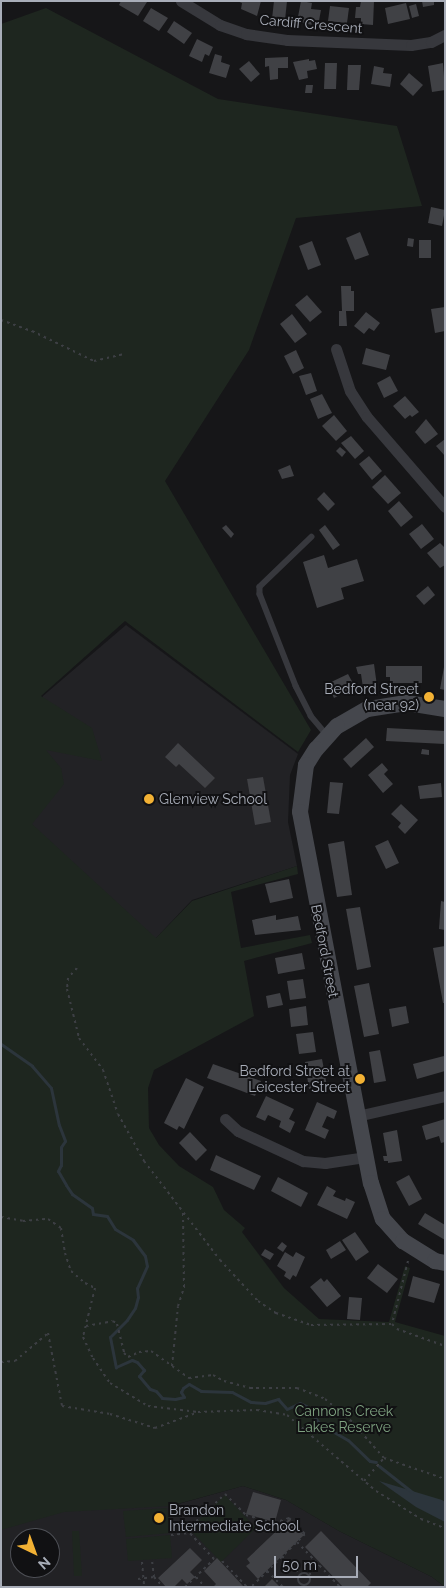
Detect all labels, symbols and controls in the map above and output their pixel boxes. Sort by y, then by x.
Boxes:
street label: Cardiff Crescent [259,11,363,37]
place label: Bedford Street (near 92) [324,681,419,714]
marker: Bedford Street (near 92) [423,691,435,703]
place label: Glenview School [159,791,267,807]
marker: Glenview School [143,793,155,805]
street label: Bedford Street [308,903,342,999]
place label: Bedford Street at Leicester Street [239,1063,350,1096]
marker: Bedford Street at Leicester Street [354,1073,366,1085]
park label: Cannons Creek Lakes Reserve [295,1403,393,1435]
place label: Brandon Intermediate School [169,1502,300,1534]
marker: Brandon Intermediate School [153,1512,165,1524]
north arrow [10,1528,60,1578]
scale bar [276,1546,360,1578]
text: N [35,1554,54,1573]
text: 50 m [282,1556,317,1574]

